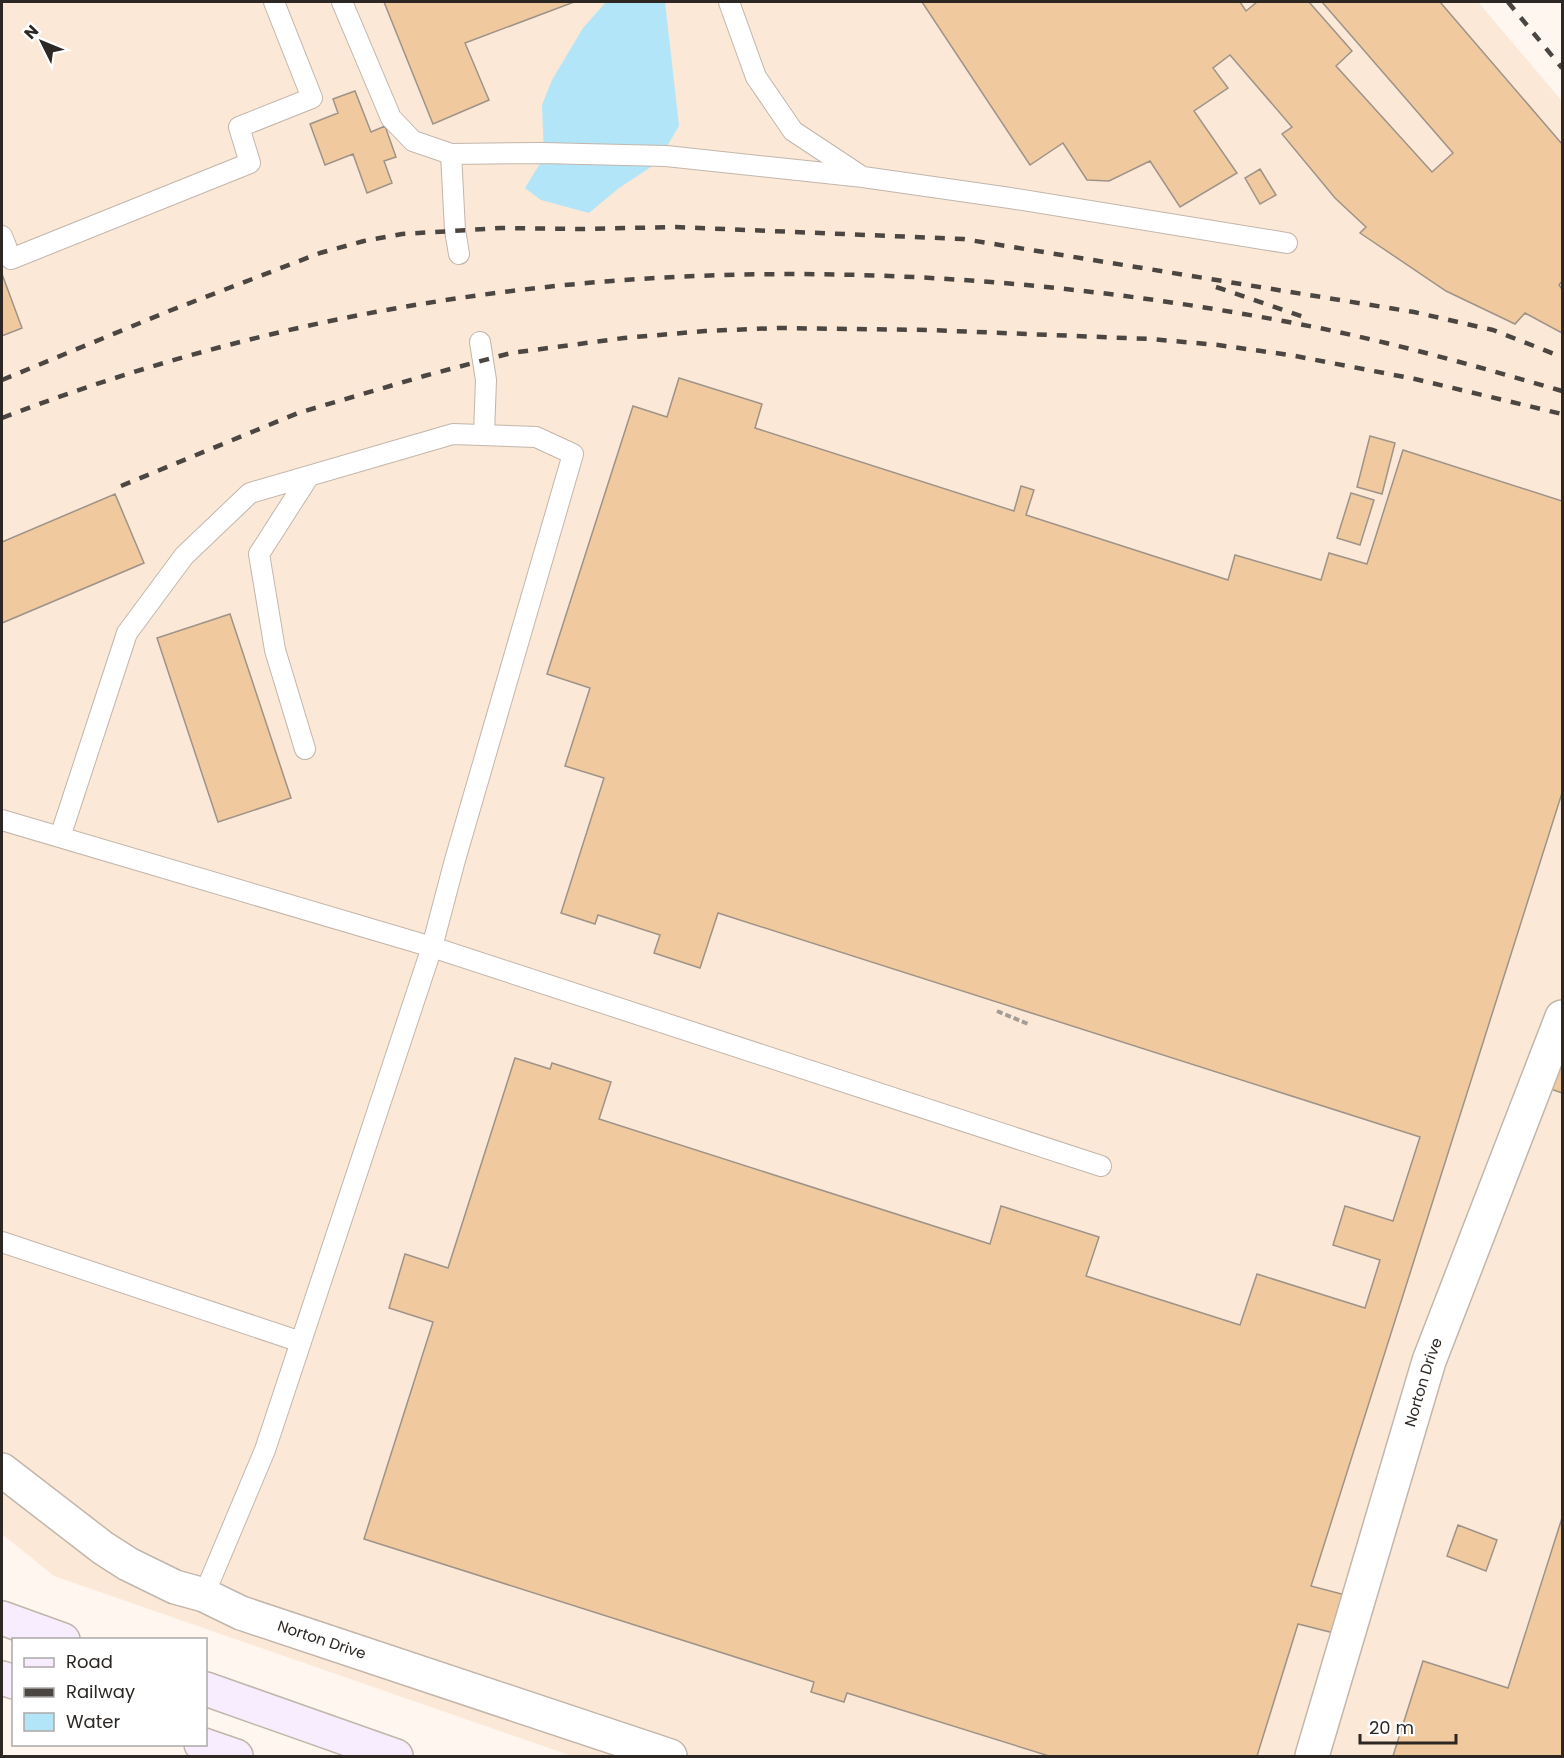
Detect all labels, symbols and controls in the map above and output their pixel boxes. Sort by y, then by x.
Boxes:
north arrow [12,12,72,72]
text: N [19,20,44,44]
street label: Norton Drive [1399,1335,1447,1429]
street label: Norton Drive [275,1615,369,1664]
legend [12,1638,207,1746]
text: Road [66,1649,113,1674]
text: Railway [66,1679,135,1704]
scale bar [1360,1707,1456,1745]
text: Water [66,1709,120,1734]
text: 20 m [1369,1715,1414,1740]

